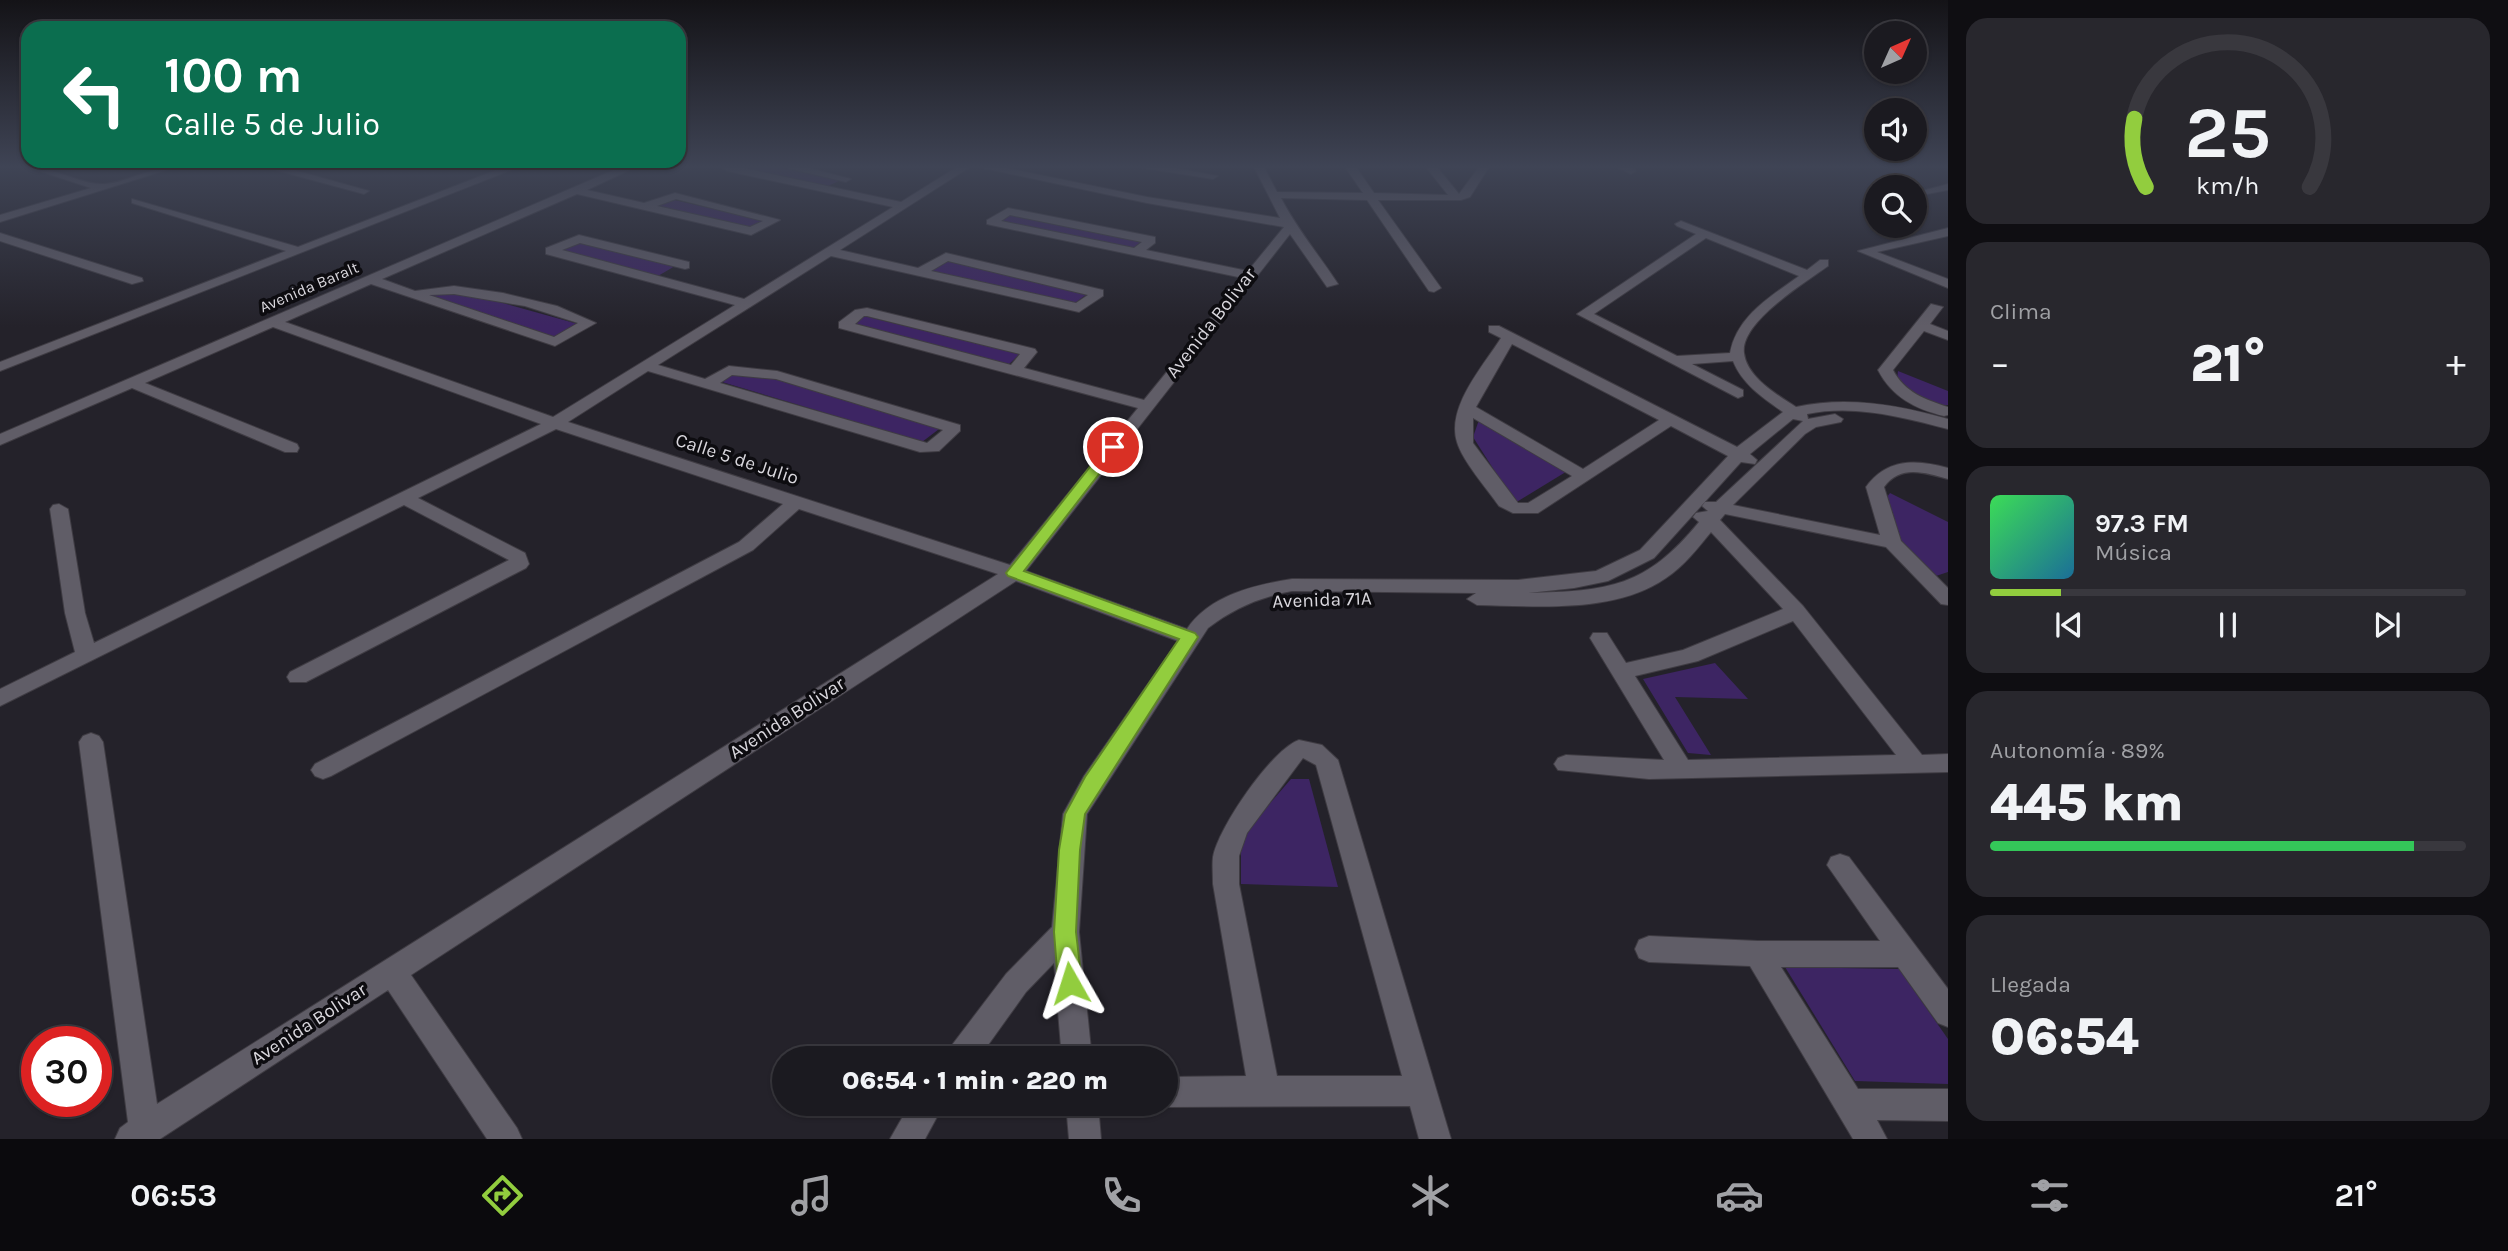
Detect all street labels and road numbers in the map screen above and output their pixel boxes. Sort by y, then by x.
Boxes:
street label: Avenida Baralt [257,258,361,316]
street label: Avenida Bolivar [1161,264,1261,382]
street label: Calle 5 de Julio [673,429,801,489]
street label: Avenida 71A [1272,587,1372,613]
street label: Avenida Bolivar [725,672,849,764]
street label: Avenida Bolivar [247,978,371,1070]

